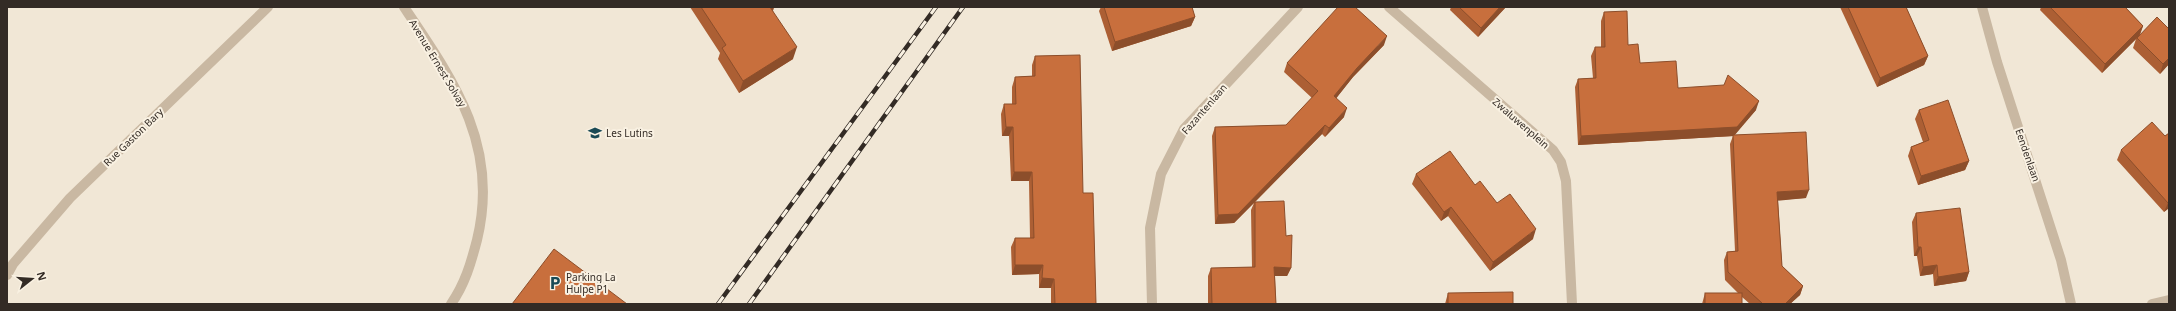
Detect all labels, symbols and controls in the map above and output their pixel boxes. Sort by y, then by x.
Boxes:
street label: Avenue Ernest Solvay [406,16,470,110]
street label: Fazantenlaan [1178,81,1230,137]
street label: Zwaluwenplein [1490,95,1552,151]
street label: Rue Gaston Bary [100,104,167,169]
school or university icon: Les Lutins [587,125,603,141]
place label: Les Lutins [606,126,653,140]
street label: Eendenlaan [2012,127,2044,183]
north arrow [12,259,52,299]
text: N [34,269,51,282]
place label: Parking La Hulpe P1 [566,270,616,296]
parking icon: Parking La Hulpe P1 [547,275,563,291]

